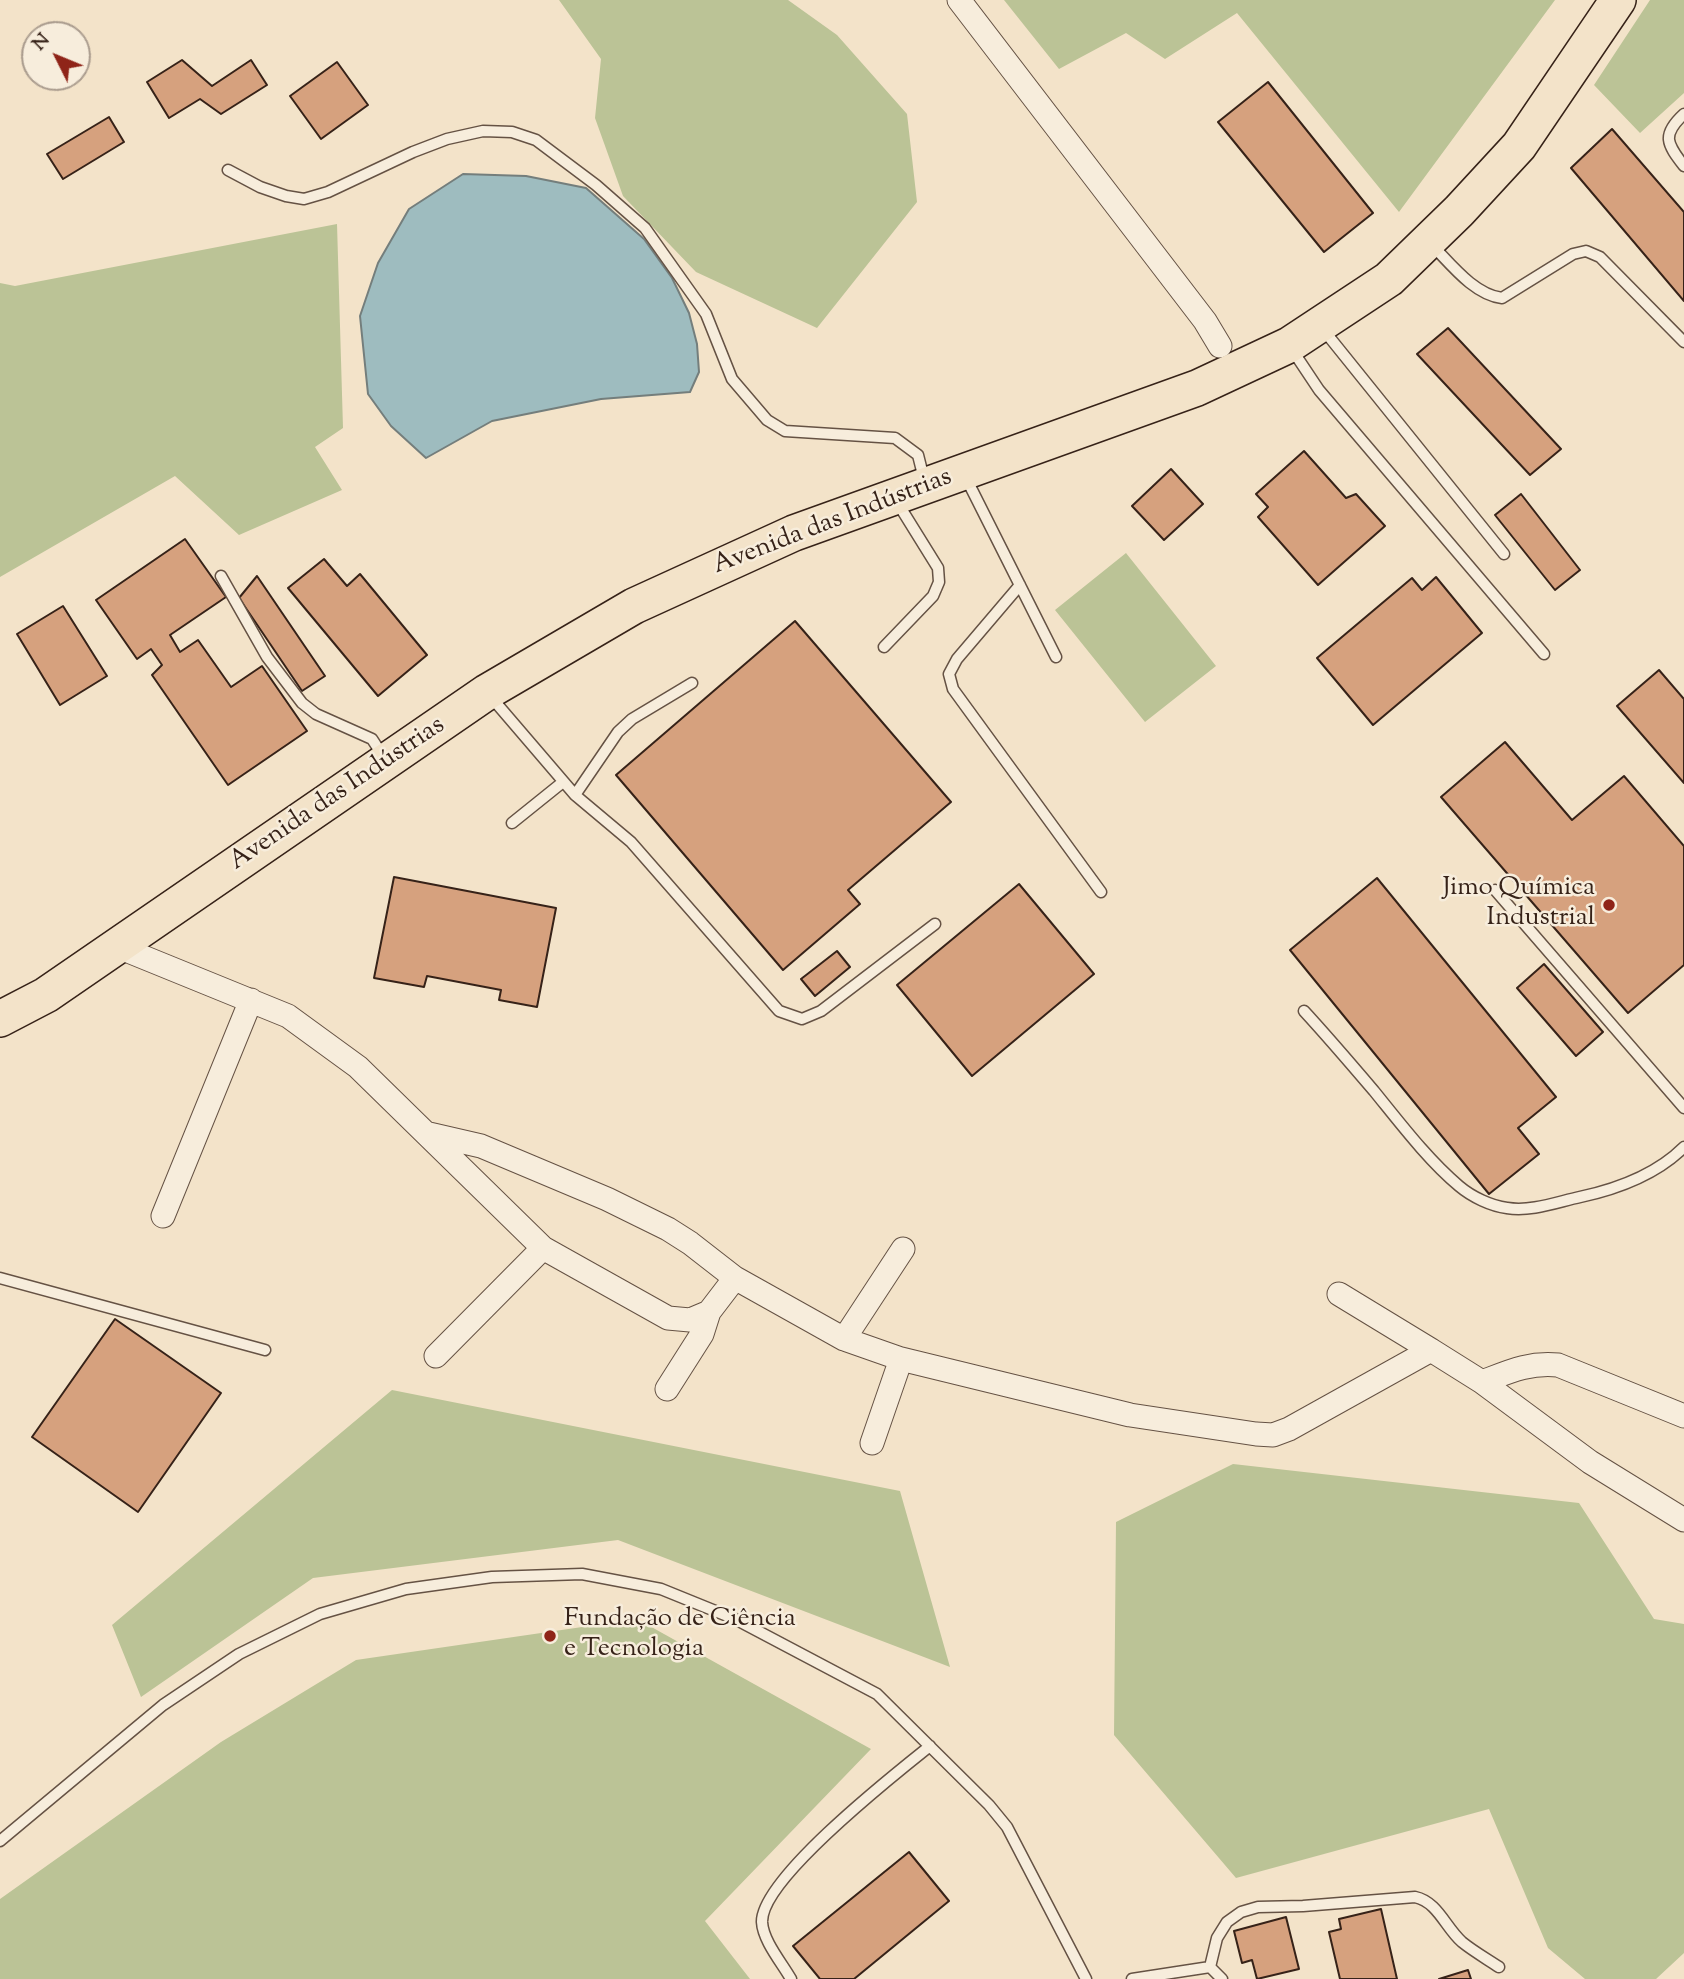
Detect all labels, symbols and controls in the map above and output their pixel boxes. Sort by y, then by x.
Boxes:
north arrow [21,21,91,91]
text: N [27,28,57,57]
street label: Avenida das Indústrias [709,463,957,583]
street label: Avenida das Indústrias [224,711,452,879]
place label: Jimo Química Industrial [1442,874,1595,936]
marker: Jimo Química Industrial [1601,897,1617,913]
place label: Fundação de Ciência e Tecnologia [564,1605,796,1666]
marker: Fundação de Ciência e Tecnologia [542,1628,558,1644]

